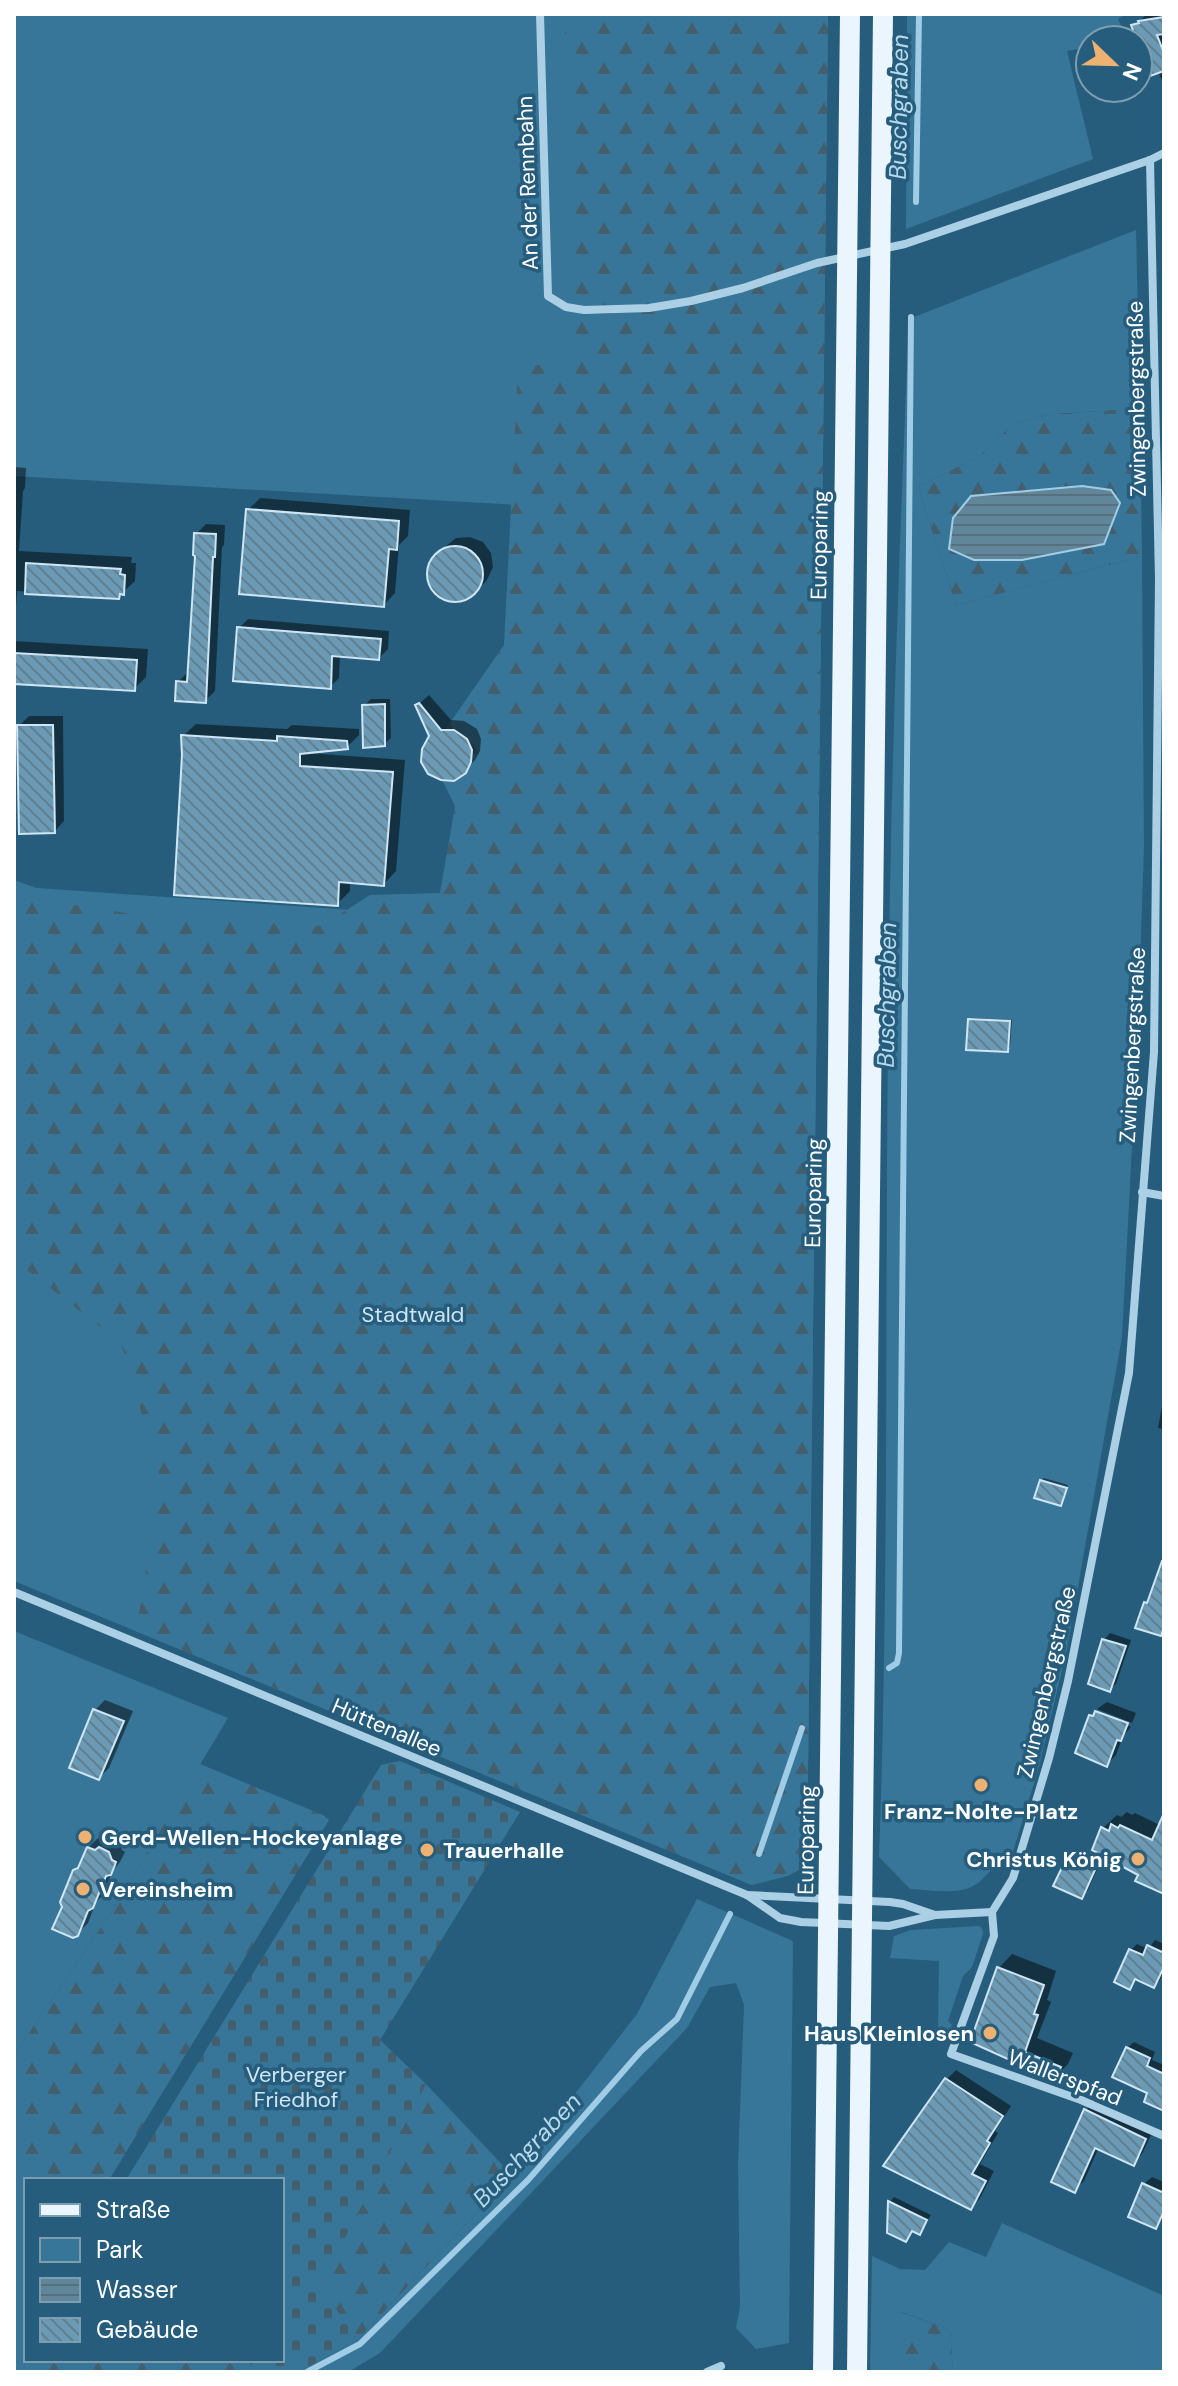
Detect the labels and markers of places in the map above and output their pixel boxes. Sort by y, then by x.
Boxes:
marker: Franz-Nolte-Platz [972,1776,990,1794]
place label: Franz-Nolte-Platz [884,1797,1078,1826]
place label: Gerd-Wellen-Hockeyanlage [101,1823,403,1852]
marker: Gerd-Wellen-Hockeyanlage [76,1828,94,1846]
place label: Trauerhalle [443,1836,564,1865]
marker: Trauerhalle [418,1841,436,1859]
place label: Christus König [966,1845,1122,1874]
marker: Christus König [1129,1850,1147,1868]
place label: Vereinsheim [99,1875,233,1904]
marker: Vereinsheim [74,1880,92,1898]
place label: Haus Kleinlosen [804,2019,974,2048]
marker: Haus Kleinlosen [981,2024,999,2042]

